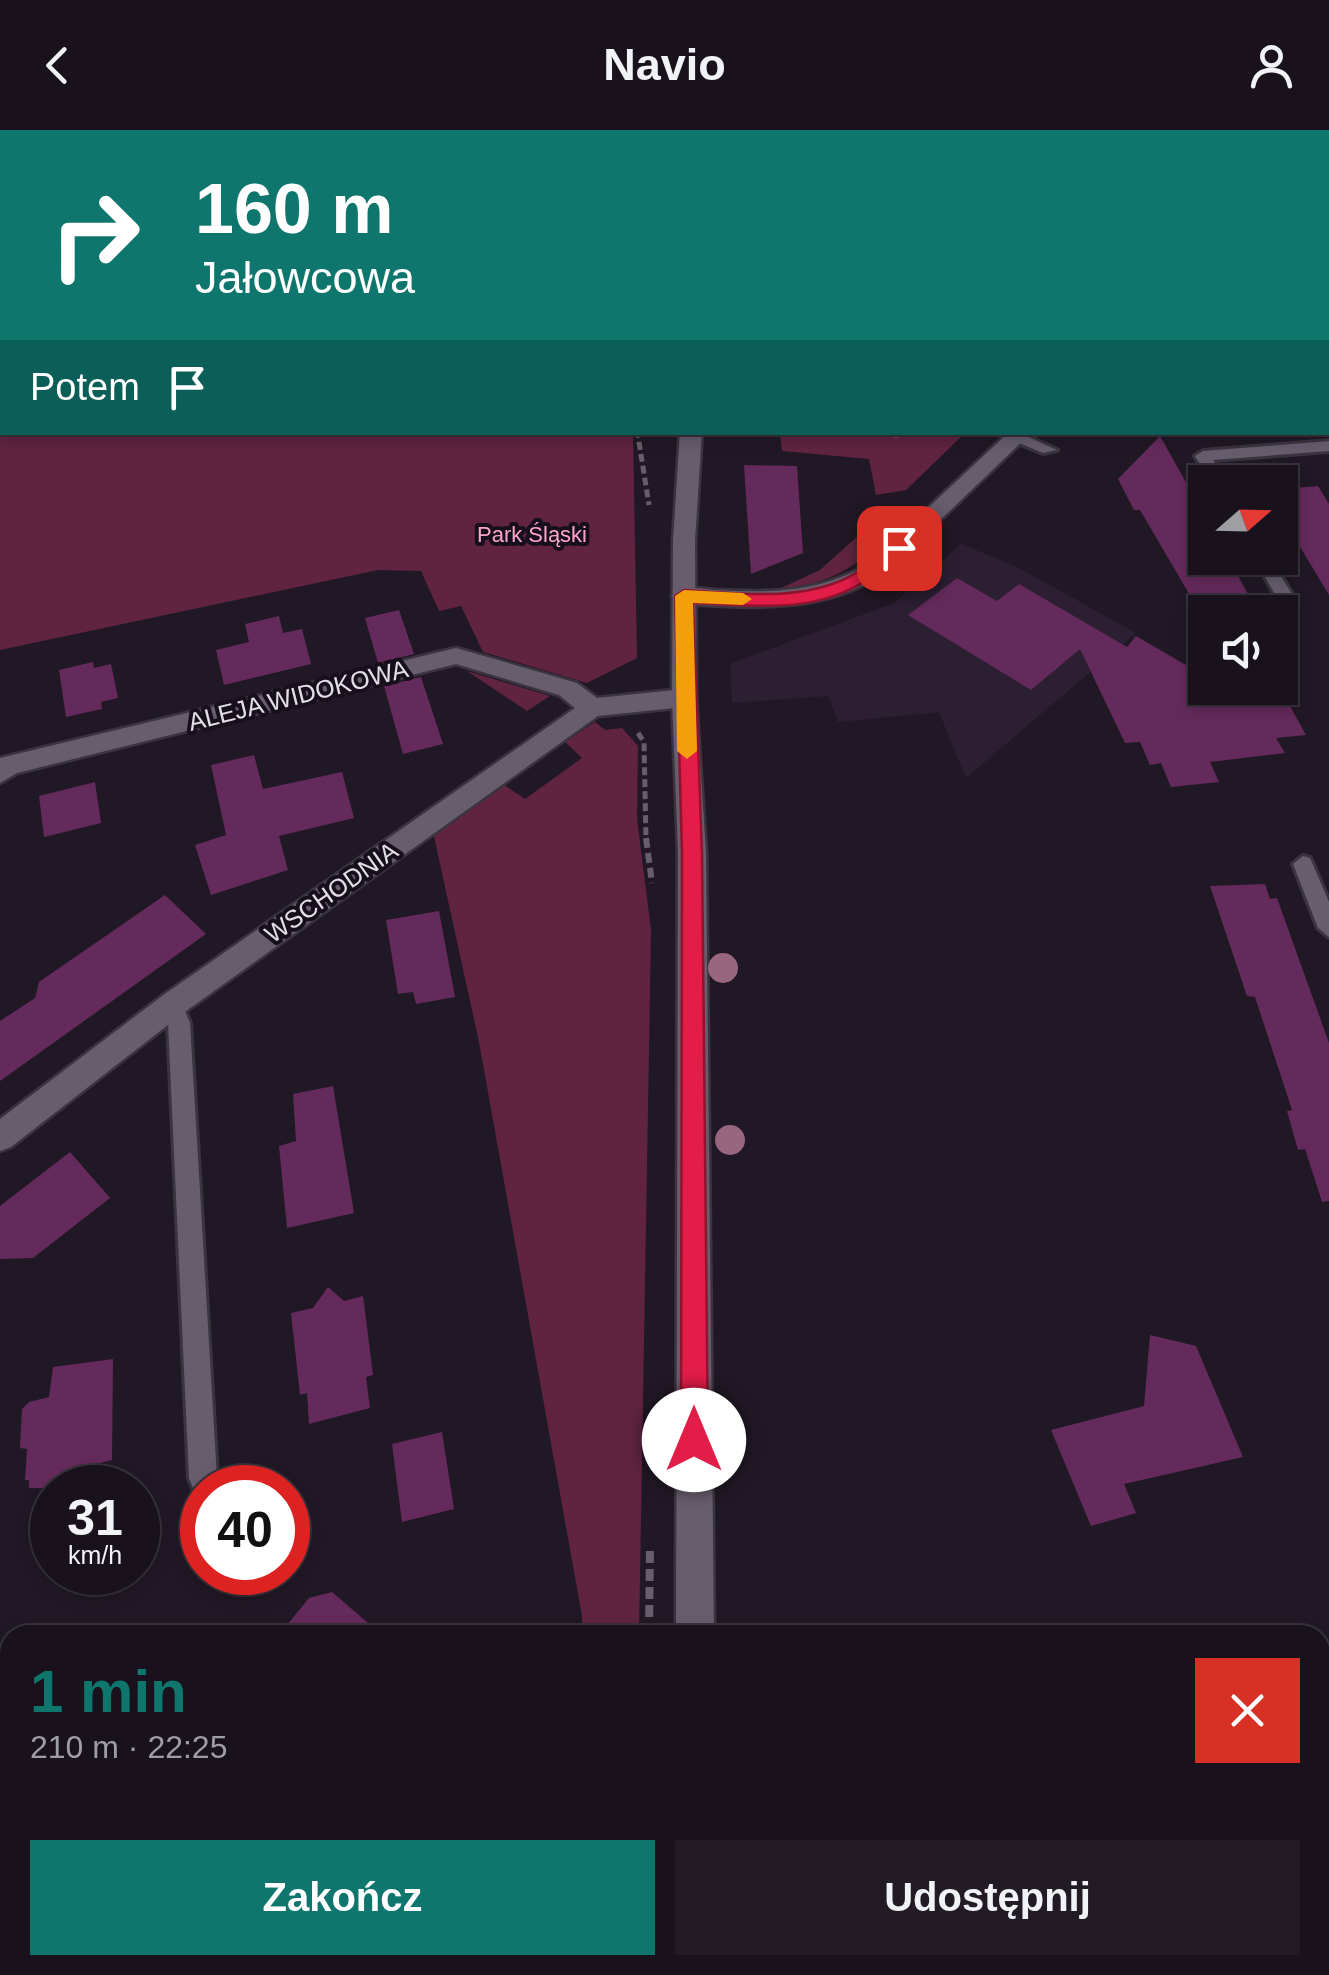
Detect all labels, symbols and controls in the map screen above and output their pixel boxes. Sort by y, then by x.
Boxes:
icon: back [30,38,85,93]
icon: person [1244,38,1299,93]
text: Navio [603,39,726,90]
icon: right [30,170,160,300]
text: 160 m [195,170,393,248]
text: Jałowcowa [195,252,415,303]
icon: arrive [160,360,215,415]
text: Potem [30,366,140,408]
north arrow [1188,465,1298,575]
map controls [1188,465,1298,705]
pin [857,506,942,591]
icon: arrive [872,521,927,576]
park label: Park Śląski [477,522,587,547]
button: sound [1188,595,1298,705]
street label: ALEJA WIDOKOWA [185,654,411,736]
street label: WSCHODNIA [259,836,403,948]
position arrow [642,1388,746,1492]
speed limit sign: 40 [180,1465,310,1595]
text: 31 [67,1490,123,1546]
text: km/h [68,1541,122,1569]
text: 1 min [30,1658,187,1725]
button: close [1195,1658,1300,1763]
text: 210 m · 22:25 [30,1729,227,1765]
button: Zakończ [30,1840,655,1955]
button: Udostępnij [675,1840,1300,1955]

